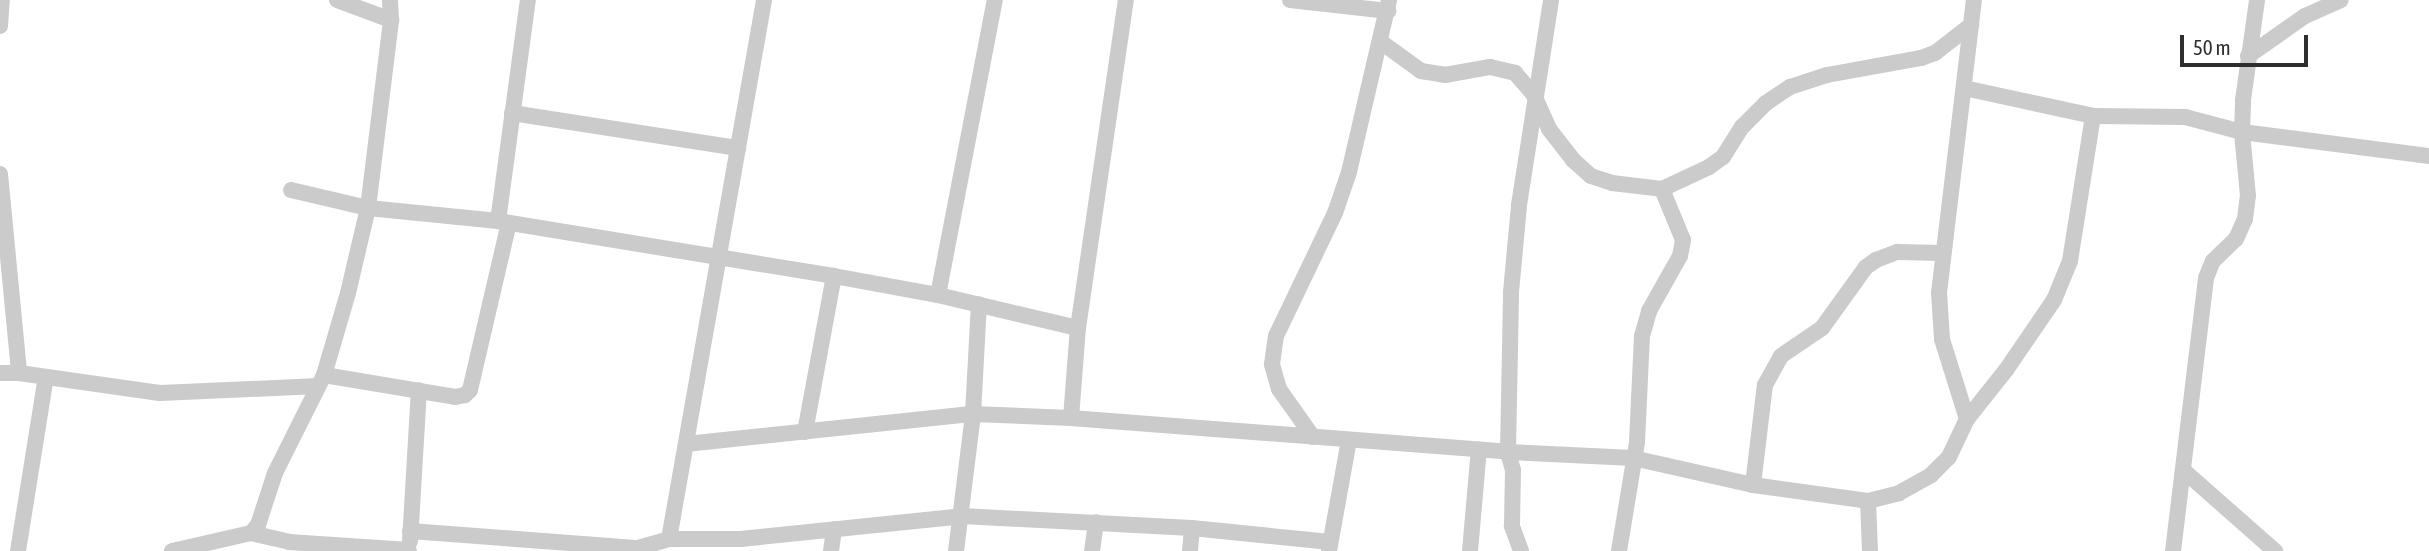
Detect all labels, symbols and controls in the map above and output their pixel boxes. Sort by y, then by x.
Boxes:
scale bar [2184,21,2312,65]
text: 50 m [2193,35,2231,59]

